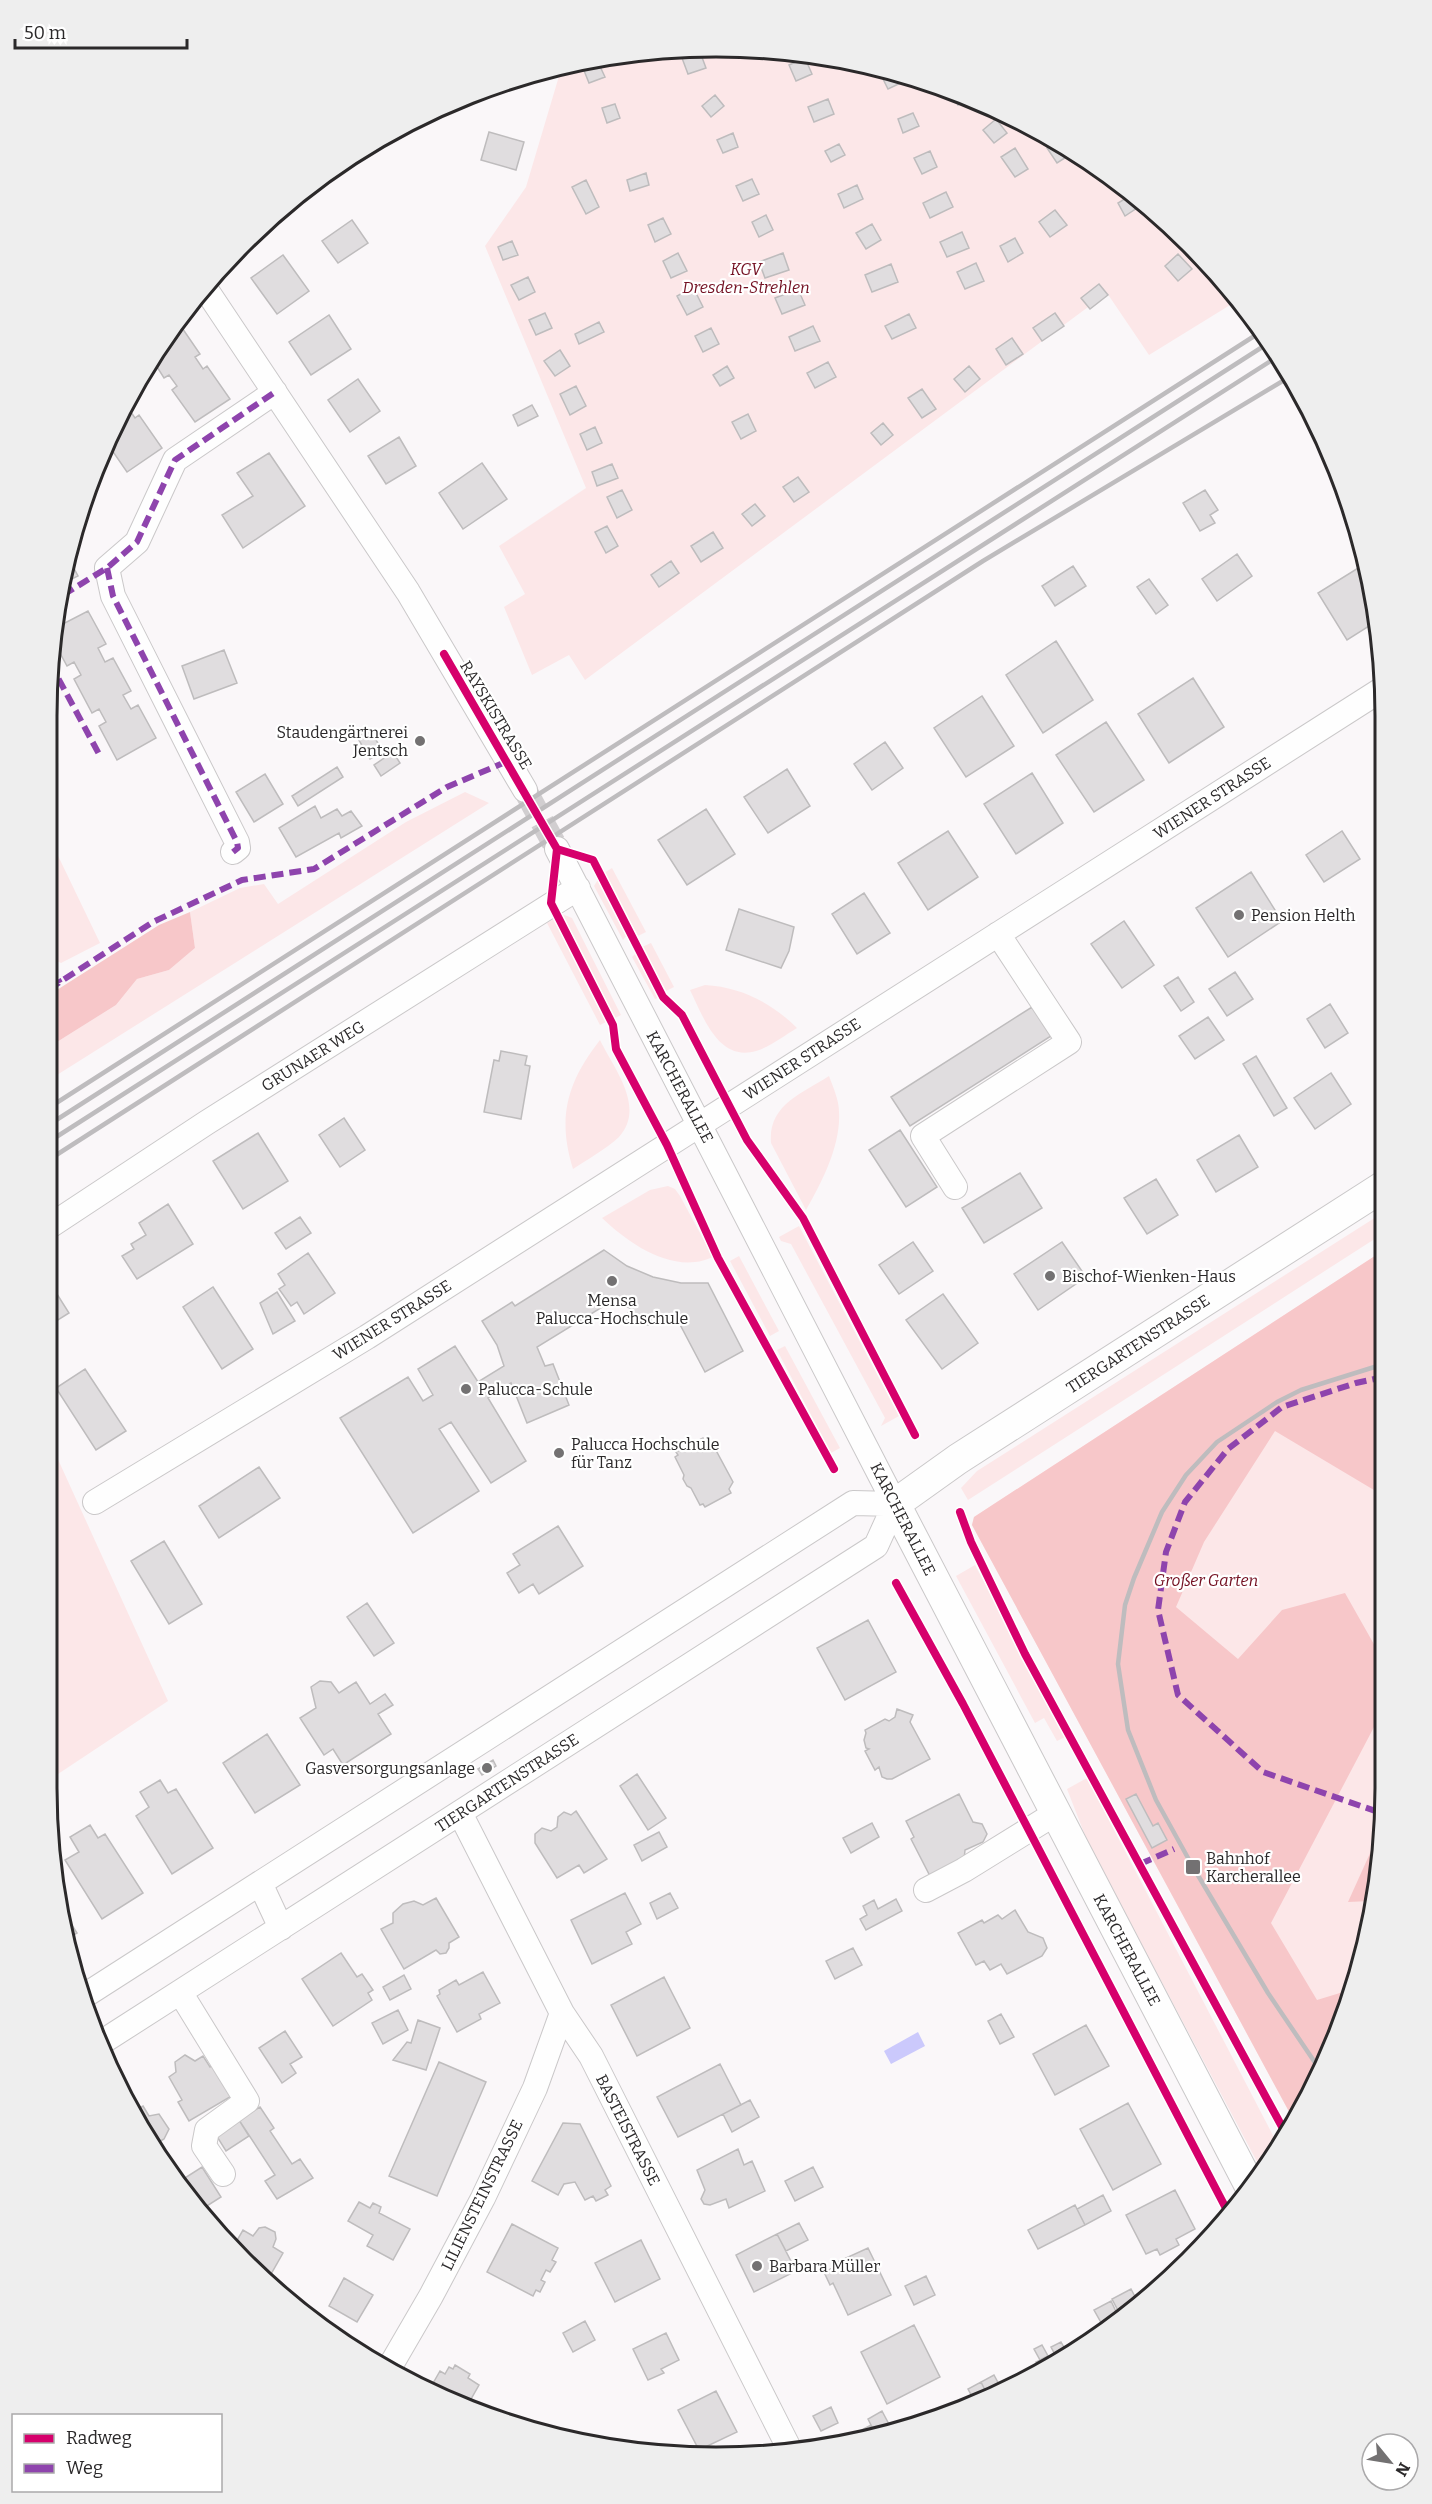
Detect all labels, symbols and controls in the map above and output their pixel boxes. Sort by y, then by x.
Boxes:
scale bar [15,12,188,50]
text: 50 m [24,22,66,44]
park label: KGV Dresden-Strehlen [682,260,810,297]
street label: RAYSKISTRASSE [456,657,536,773]
place label: Staudengärtnerei Jentsch [276,723,408,760]
marker: Staudengärtnerei Jentsch [413,734,427,748]
street label: WIENER STRASSE [1150,753,1274,843]
place label: Pension Helth [1251,906,1356,925]
marker: Pension Helth [1232,908,1246,922]
street label: WIENER STRASSE [740,1014,864,1104]
street label: GRUNAER WEG [258,1017,368,1095]
street label: KARCHERALLEE [643,1028,717,1146]
place label: Bischof-Wienken-Haus [1062,1267,1236,1286]
marker: Bischof-Wienken-Haus [1043,1269,1057,1283]
marker: Mensa Palucca-Hochschule [605,1274,619,1288]
street label: WIENER STRASSE [329,1276,455,1364]
place label: Mensa Palucca-Hochschule [536,1291,688,1328]
street label: TIERGARTENSTRASSE [1063,1291,1213,1397]
place label: Palucca-Schule [478,1380,593,1399]
marker: Palucca-Schule [459,1382,473,1396]
place label: Palucca Hochschule für Tanz [571,1435,720,1472]
marker: Palucca Hochschule für Tanz [552,1446,566,1460]
street label: KARCHERALLEE [866,1459,940,1579]
park label: Großer Garten [1154,1571,1258,1590]
street label: TIERGARTENSTRASSE [432,1730,582,1836]
place label: Gasversorgungsanlage [305,1759,475,1778]
marker: Gasversorgungsanlage [480,1761,494,1775]
place label: Bahnhof Karcherallee [1206,1849,1301,1886]
marker: Bahnhof Karcherallee [1184,1858,1202,1876]
street label: KARCHERALLEE [1090,1891,1164,2009]
street label: BASTEISTRASSE [592,2071,664,2189]
street label: LILIENSTEINSTRASSE [437,2116,527,2274]
place label: Barbara Müller [769,2257,880,2276]
marker: Barbara Müller [750,2259,764,2273]
legend [12,2414,222,2492]
text: Radweg [66,2427,132,2449]
north arrow [1360,2432,1420,2492]
text: Weg [66,2457,103,2479]
text: N [1391,2459,1414,2479]

